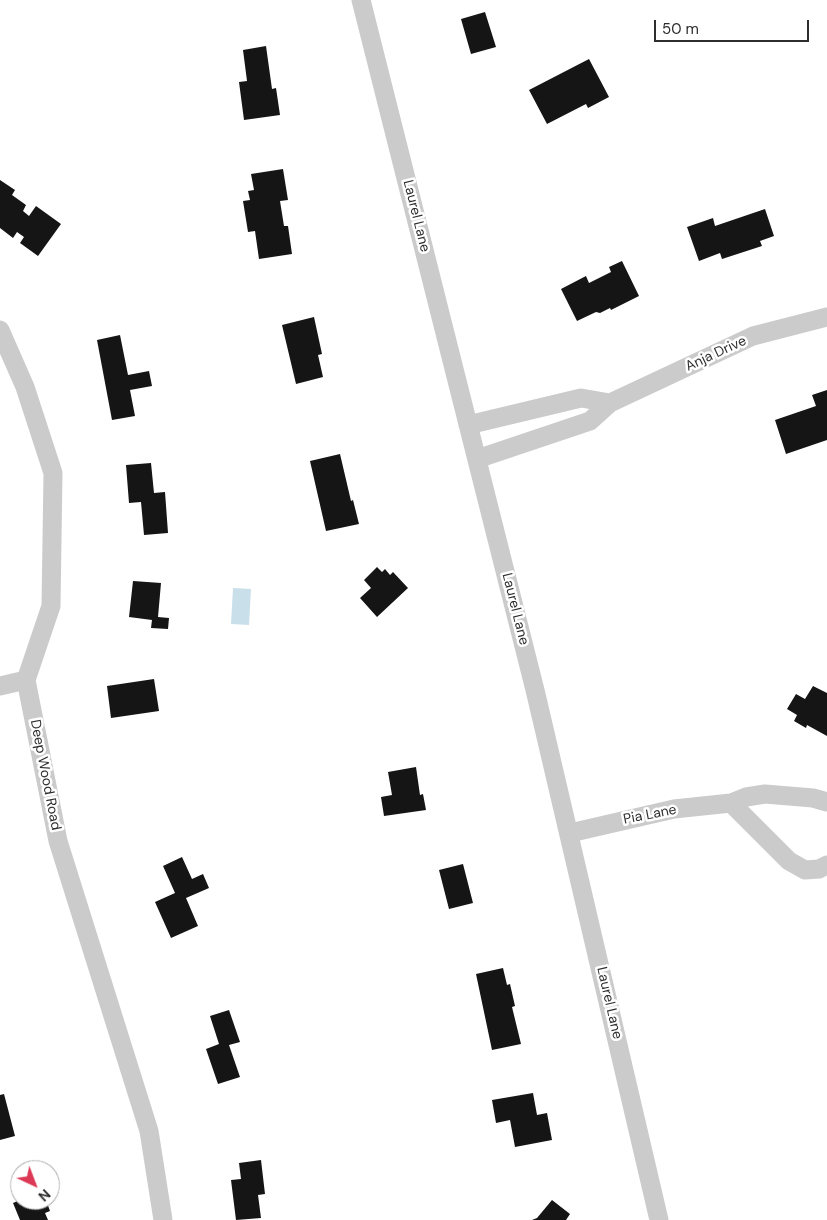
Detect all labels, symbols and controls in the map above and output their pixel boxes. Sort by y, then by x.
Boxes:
scale bar [657,10,812,42]
text: 50 m [662,19,699,39]
street label: Laurel Lane [399,178,433,254]
street label: Anja Drive [683,333,749,375]
street label: Laurel Lane [498,571,532,647]
street label: Deep Wood Road [26,718,64,832]
street label: Pia Lane [622,802,678,828]
street label: Laurel Lane [593,965,625,1041]
north arrow [10,1160,60,1210]
text: N [35,1185,54,1205]

